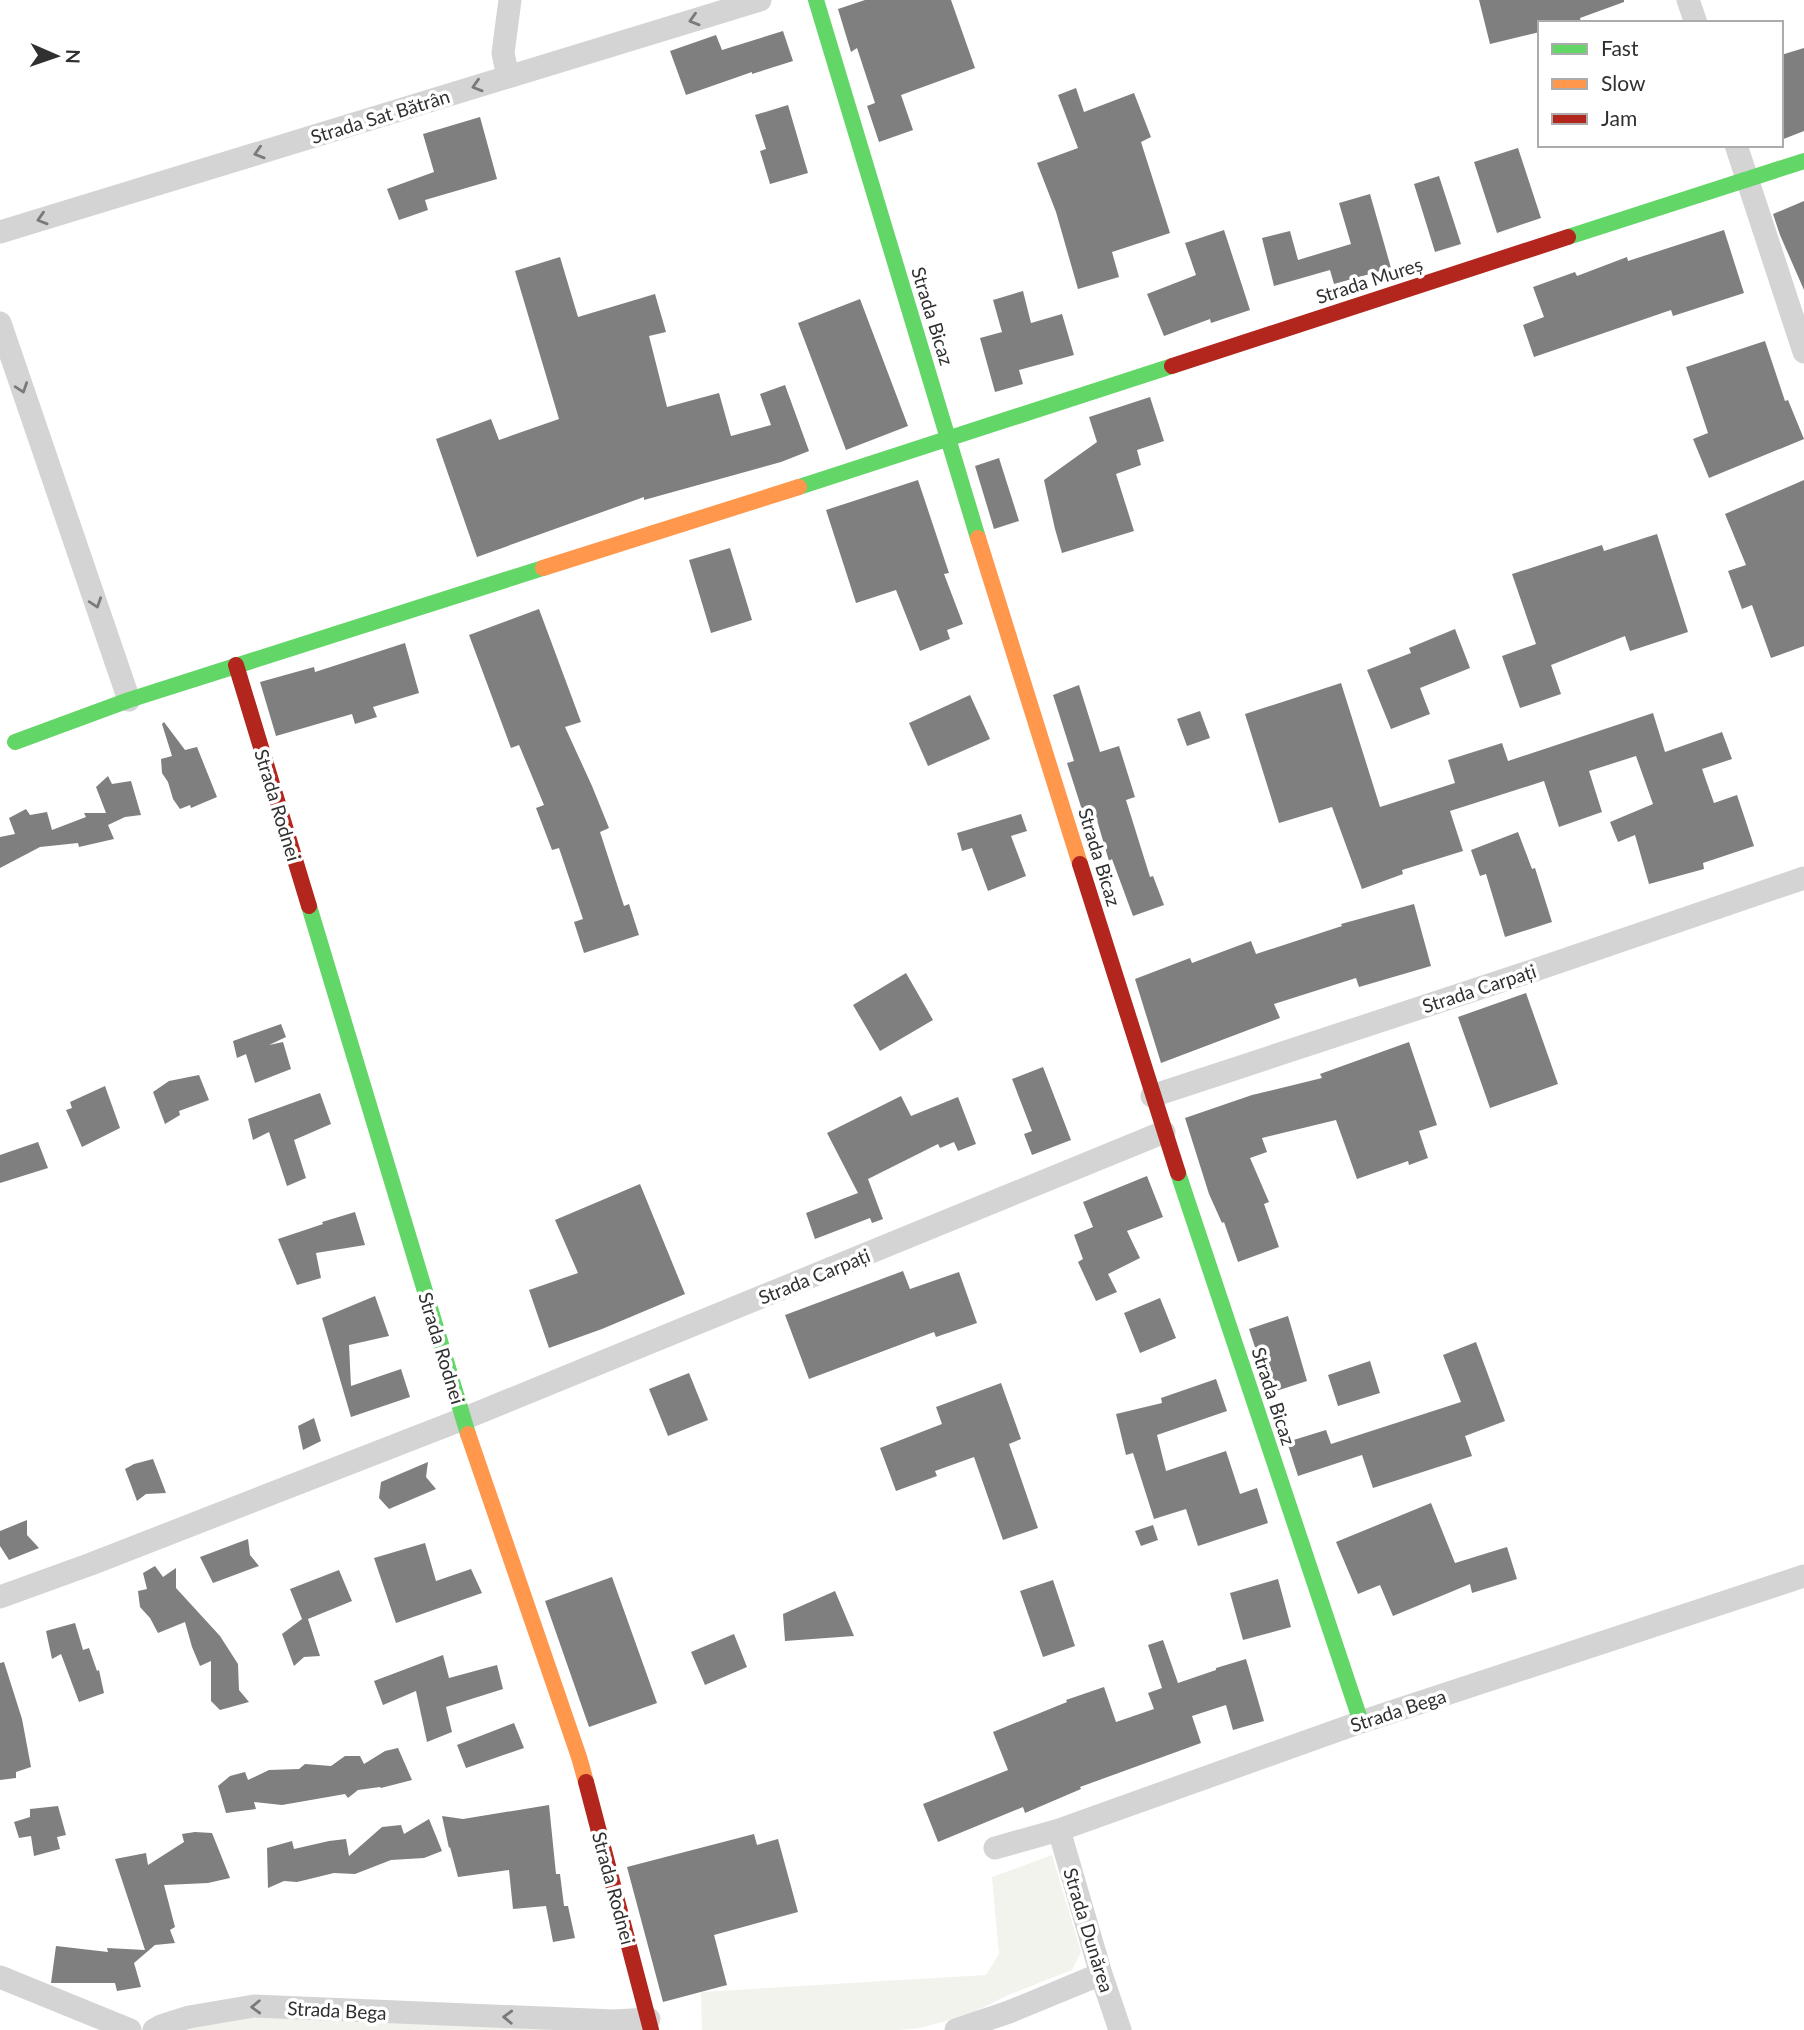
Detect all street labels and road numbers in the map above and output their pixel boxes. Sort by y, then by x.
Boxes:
street label: Strada Sat Bătrân [308,84,452,148]
street label: Strada Mureș [1313,252,1425,308]
street label: Strada Bicaz [907,264,959,368]
street label: Strada Rodnei [250,746,306,864]
street label: Strada Bicaz [1074,805,1126,909]
street label: Strada Carpați [1419,959,1539,1017]
street label: Strada Carpați [755,1243,873,1309]
street label: Strada Rodnei [414,1289,470,1407]
street label: Strada Bicaz [1247,1344,1301,1448]
street label: Strada Bega [1347,1684,1449,1736]
street label: Strada Rodnei [588,1829,640,1947]
street label: Strada Dunărea [1059,1865,1119,1995]
street label: Strada Bega [287,1996,387,2024]

